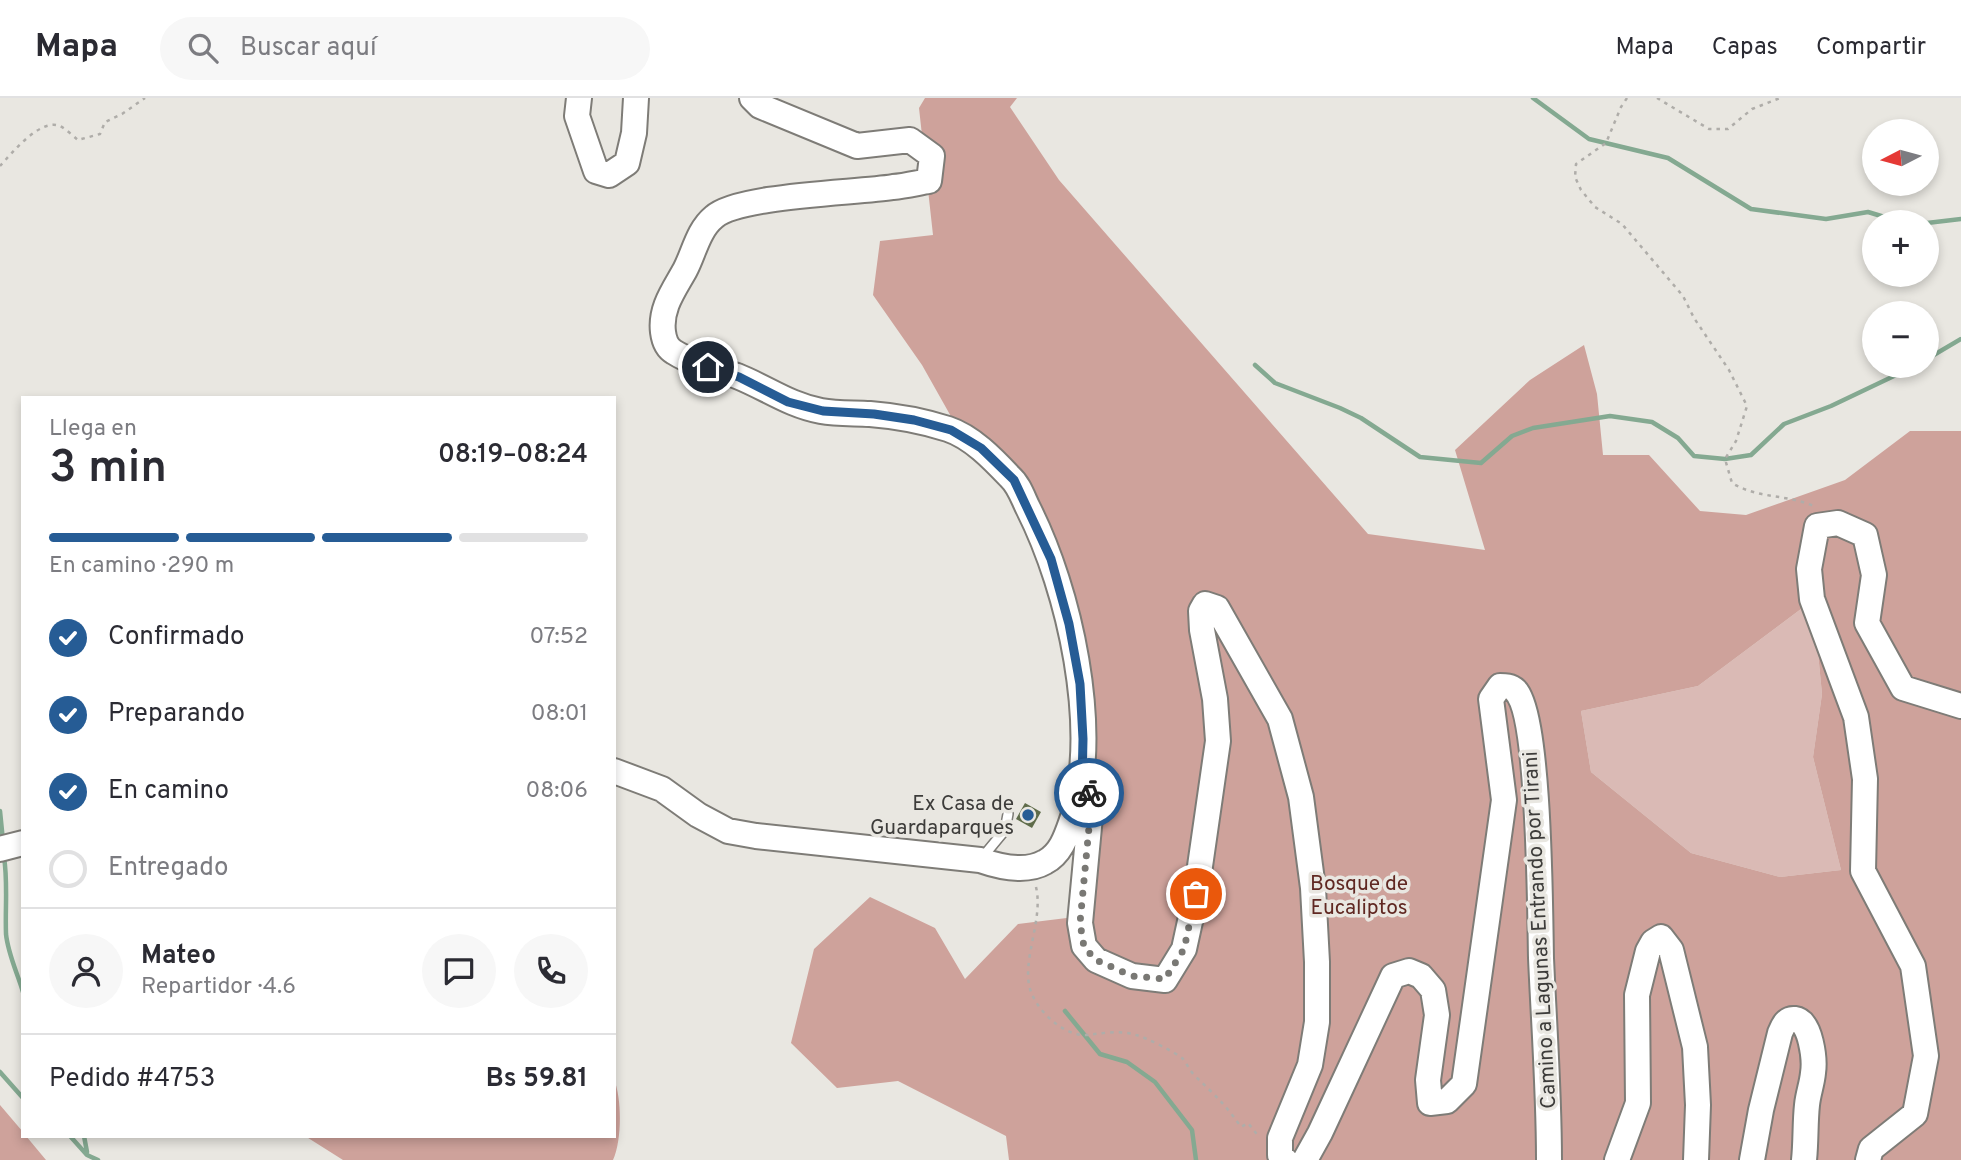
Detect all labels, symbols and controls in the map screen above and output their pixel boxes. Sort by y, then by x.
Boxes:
search box [160,17,650,80]
text: Mapa [35,27,118,69]
icon: search [184,29,222,67]
text: Buscar aquí [240,32,377,65]
text: Mapa [1616,33,1674,63]
text: Capas [1712,33,1778,63]
text: Compartir [1816,33,1926,63]
north arrow [1862,119,1939,196]
map controls [1862,119,1939,378]
button: + [1862,210,1939,287]
button: − [1862,301,1939,378]
pin [678,337,738,397]
icon: home [689,348,727,386]
text: Llega en [49,415,137,444]
text: 08:19–08:24 [438,439,588,472]
text: 3 min [49,440,167,499]
text: En camino · 290 m [49,552,234,581]
icon: check [49,619,87,657]
text: Confirmado [108,621,245,654]
text: 07:52 [529,623,588,652]
icon: check [49,696,87,734]
text: Preparando [108,698,245,731]
text: 08:01 [531,700,588,729]
street label: Camino a Lagunas Entrando por Tirani [1518,750,1563,1109]
courier [1054,758,1124,828]
icon: check [49,773,87,811]
icon: bike [1070,774,1108,812]
text: En camino [108,775,229,808]
text: 08:06 [526,777,588,806]
place label: Ex Casa de Guardaparques [870,791,1014,842]
marker: Ex Casa de Guardaparques [1020,807,1036,823]
text: Entregado [108,852,228,885]
pin [1166,864,1226,924]
park label: Bosque de Eucaliptos [1310,871,1408,922]
icon: bag [1177,875,1215,913]
button: person [49,934,123,1008]
button: chat [422,934,496,1008]
button: phone [514,934,588,1008]
text: Mateo [141,940,216,973]
text: Repartidor · 4.6 [141,973,296,1002]
text: Pedido #4753 [49,1063,215,1096]
text: Bs 59.81 [486,1063,588,1096]

